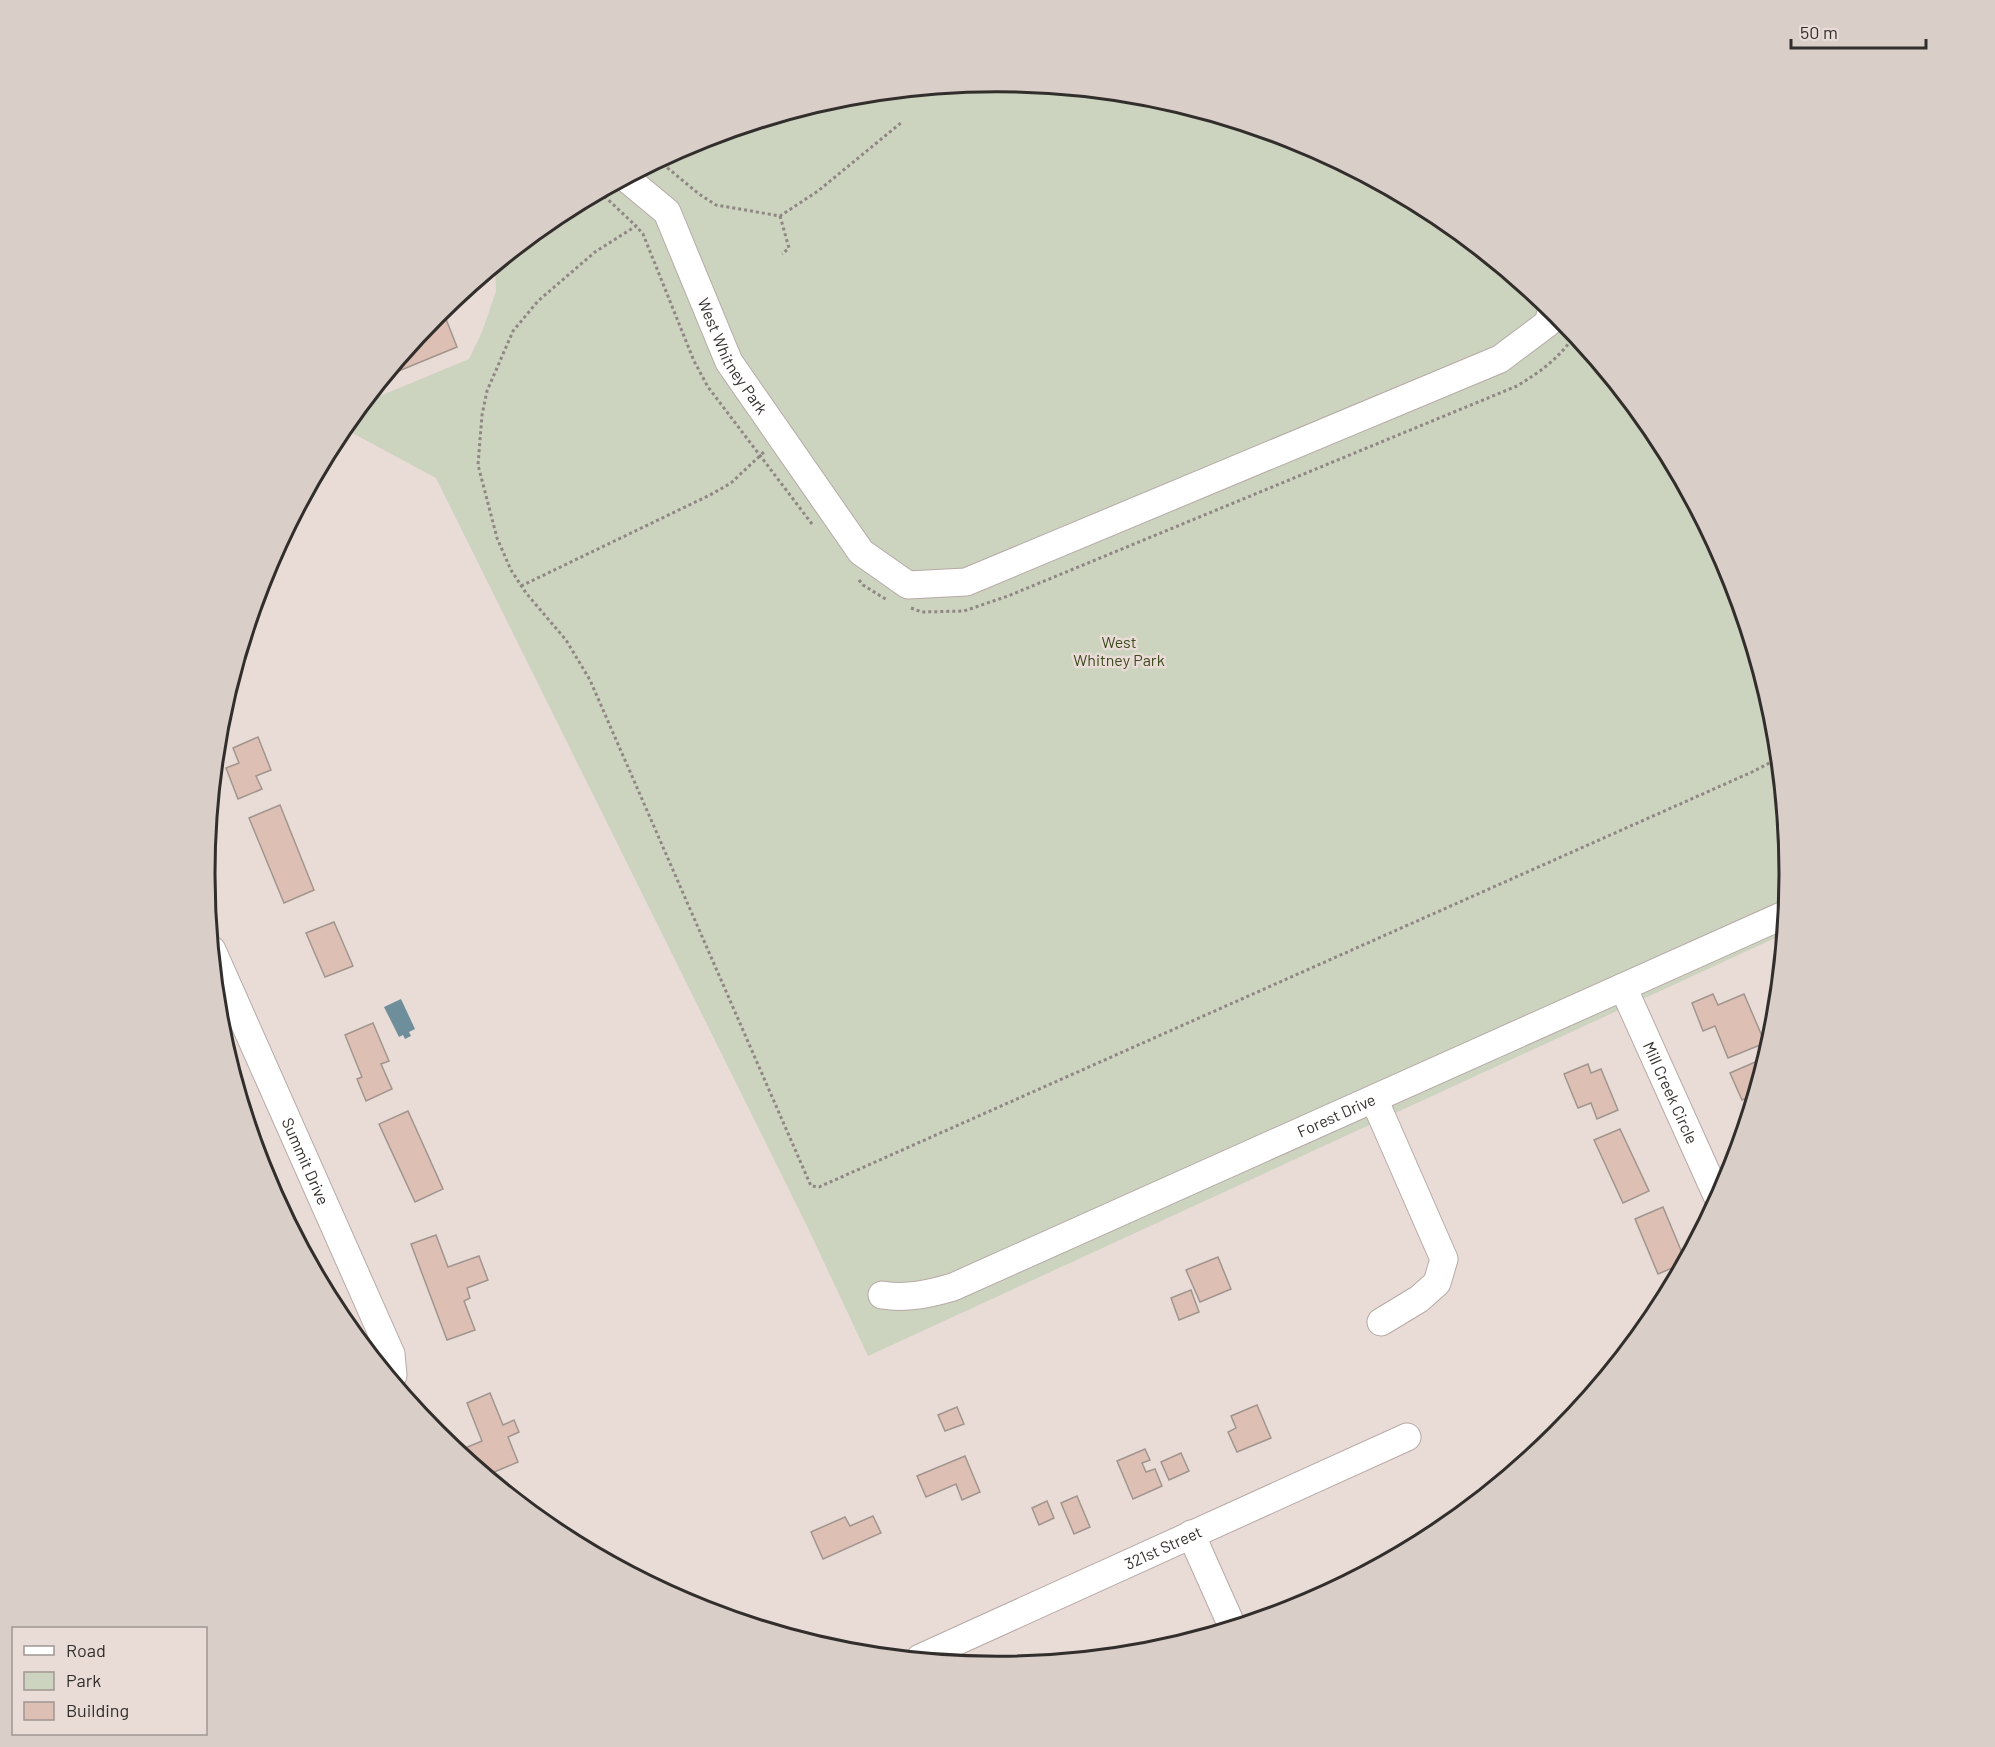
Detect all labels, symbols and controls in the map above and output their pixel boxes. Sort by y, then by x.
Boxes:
scale bar [1791,12,1926,50]
text: 50 m [1800,21,1838,43]
street label: West Whitney Park [695,295,772,418]
park label: West Whitney Park [1073,632,1165,669]
street label: Mill Creek Circle [1640,1039,1702,1147]
street label: Forest Drive [1294,1089,1378,1141]
street label: Summit Drive [278,1115,334,1207]
street label: 321st Street [1121,1521,1204,1573]
legend [12,1627,207,1735]
text: Road [66,1639,106,1661]
text: Park [66,1669,101,1691]
text: Building [66,1699,129,1721]

